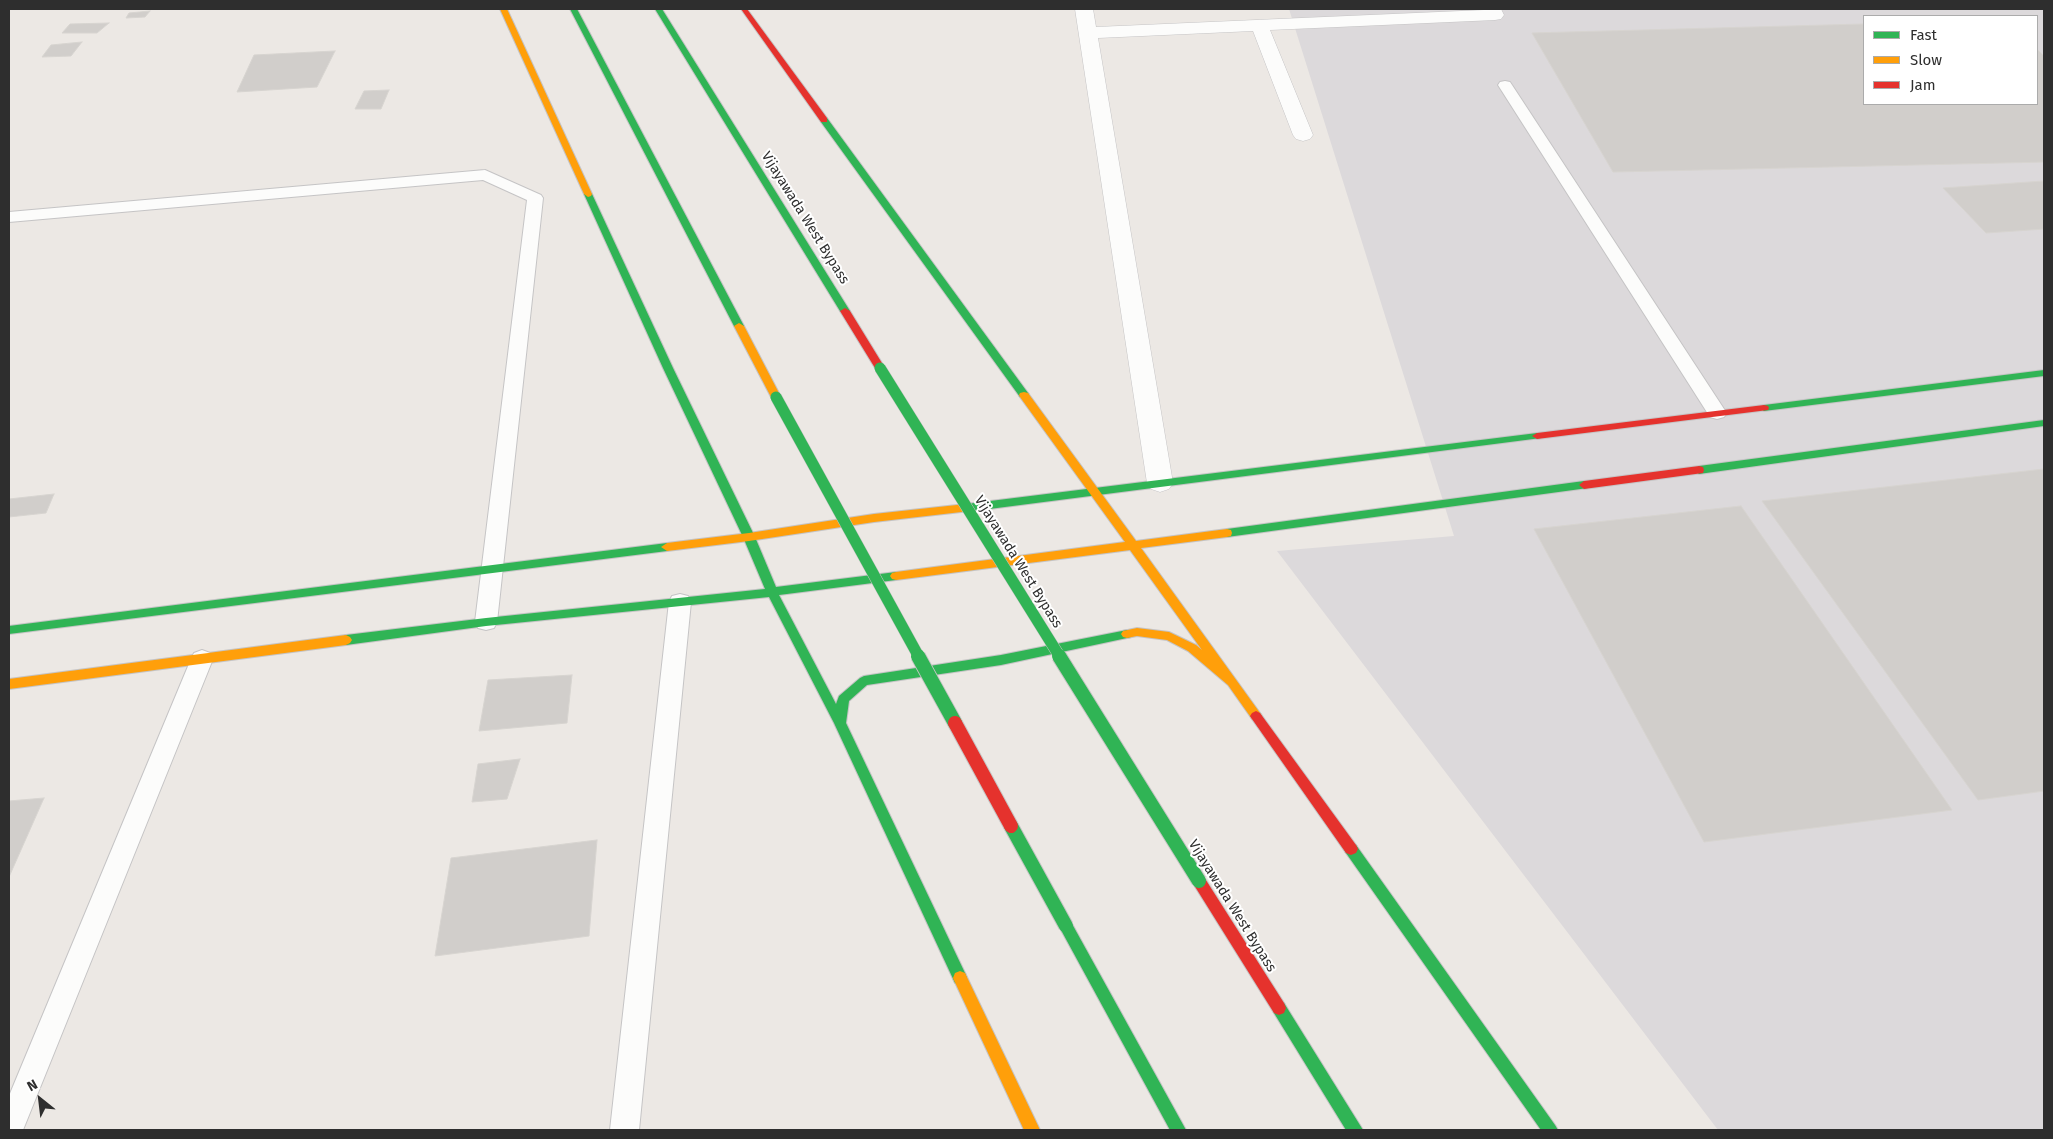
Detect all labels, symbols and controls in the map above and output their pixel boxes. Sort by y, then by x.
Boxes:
legend [1863,15,2038,105]
text: Fast [1910,26,1937,44]
text: Slow [1910,51,1942,69]
text: Jam [1910,76,1936,94]
street label: Vijayawada West Bypass [757,149,853,287]
street label: Vijayawada West Bypass [970,493,1066,631]
street label: Vijayawada West Bypass [1184,837,1280,975]
north arrow [15,1074,65,1124]
text: N [24,1076,41,1095]

